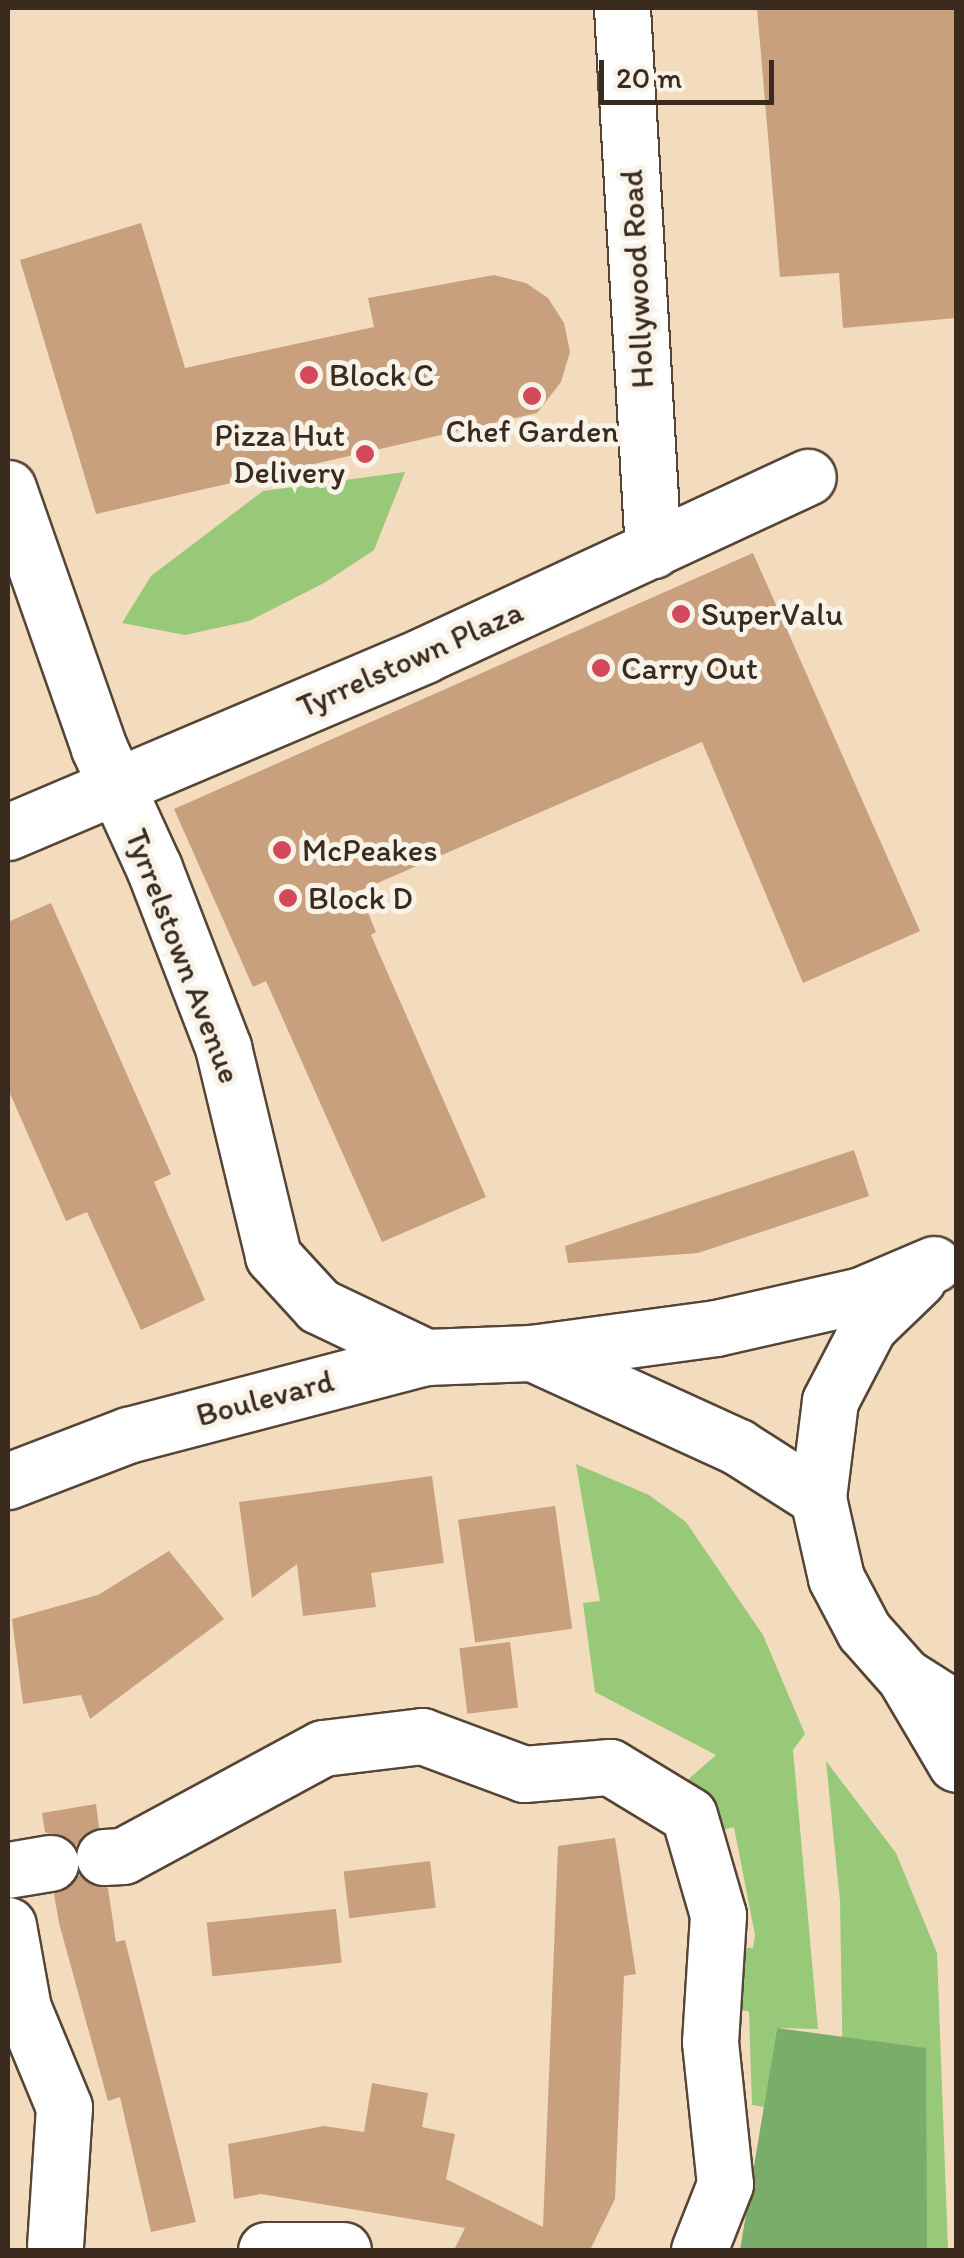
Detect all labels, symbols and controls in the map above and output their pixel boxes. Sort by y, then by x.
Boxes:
scale bar [604,40,779,102]
text: 20 m [616,59,682,96]
street label: Hollywood Road [612,168,662,390]
place label: Block C [329,356,434,394]
marker: Block C [298,364,320,386]
marker: Chef Garden [521,385,543,407]
place label: Chef Garden [445,412,619,450]
place label: Pizza Hut Delivery [214,417,345,492]
marker: Pizza Hut Delivery [354,443,376,465]
street label: Tyrrelstown Plaza [292,592,528,726]
place label: SuperValu [701,595,843,633]
marker: SuperValu [670,603,692,625]
place label: Carry Out [621,649,758,687]
marker: Carry Out [590,657,612,679]
street label: Tyrrelstown Avenue [117,824,249,1088]
place label: McPeakes [302,831,438,869]
marker: McPeakes [271,839,293,861]
place label: Block D [308,879,414,917]
marker: Block D [277,887,299,909]
street label: Boulevard [192,1361,338,1435]

